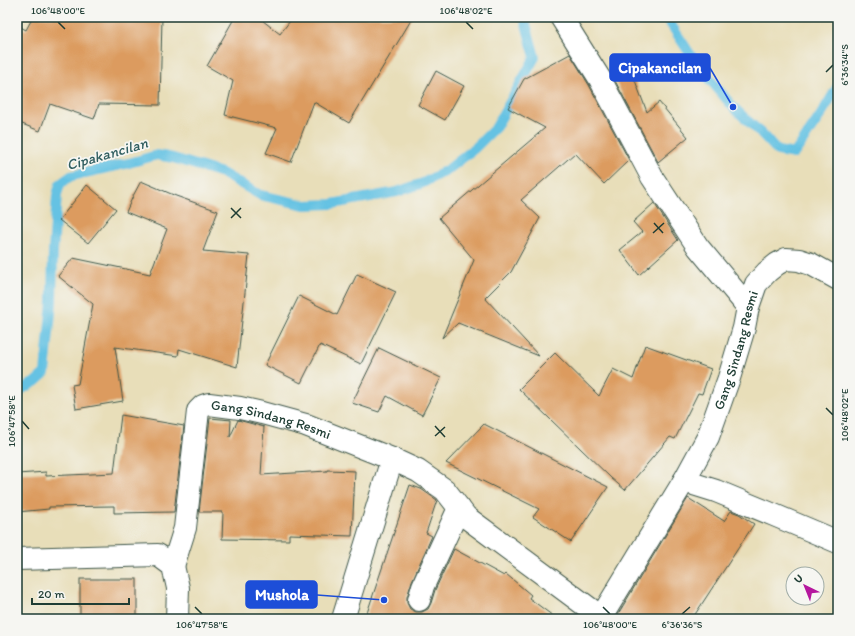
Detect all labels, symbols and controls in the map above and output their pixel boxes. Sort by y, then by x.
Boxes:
text: 106°48'00"E [31,4,85,17]
text: 106°48'02"E [440,4,493,17]
text: 6°36'34"S [838,44,851,86]
callout: Cipakancilan [610,54,710,81]
text: Cipakancilan [618,59,702,78]
water label: Cipakancilan [64,134,150,174]
street label: Gang Sindang Resmi [710,288,762,412]
text: 106°48'02"E [838,388,851,441]
text: 106°47'58"E [5,395,18,447]
street label: Gang Sindang Resmi [210,396,333,443]
north arrow [785,566,825,606]
text: U [791,572,806,586]
scale bar [32,580,129,606]
callout: Mushola [246,581,317,608]
text: Mushola [255,586,309,604]
text: 20 m [38,587,65,601]
text: 106°47'58"E [176,618,228,631]
text: 106°48'00"E [583,618,637,631]
text: 6°36'36"S [662,618,703,631]

